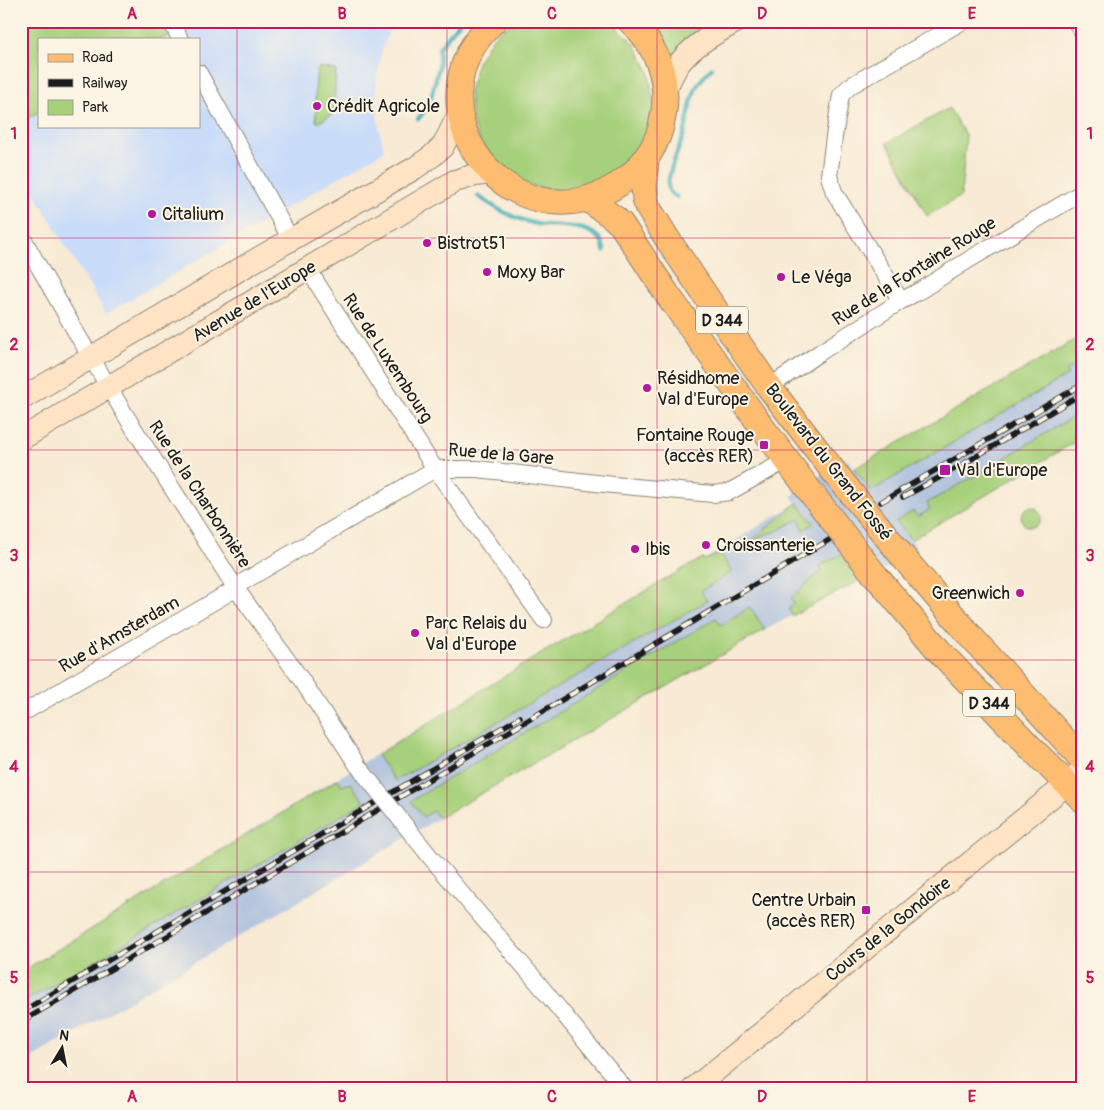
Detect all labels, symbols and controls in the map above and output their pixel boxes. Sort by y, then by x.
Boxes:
text: A [127,4,138,24]
text: B [337,4,347,24]
text: C [547,4,557,24]
text: D [757,4,767,24]
text: E [968,4,977,24]
legend [38,38,200,128]
text: Road [82,48,113,67]
text: Railway [82,74,128,93]
place label: Crédit Agricole [327,95,440,118]
text: Park [82,98,109,117]
marker: Crédit Agricole [311,100,323,112]
text: 1 [11,124,17,144]
text: 1 [1087,124,1093,144]
place label: Citalium [162,203,224,226]
marker: Citalium [146,208,158,220]
street label: Rue de la Fontaine Rouge [828,212,1000,331]
place label: Bistrot51 [437,232,505,255]
marker: Bistrot51 [421,237,433,249]
street label: Avenue de l'Europe [188,255,321,347]
place label: Moxy Bar [497,261,566,284]
marker: Moxy Bar [481,266,493,278]
place label: Le Véga [791,266,852,289]
marker: Le Véga [775,271,787,283]
street label: Rue de Luxembourg [337,289,438,427]
road number: D 344 [696,306,748,334]
text: 2 [10,335,19,355]
text: 2 [1086,335,1095,355]
place label: Résidhome Val d'Europe [657,367,749,411]
street label: Boulevard du Grand Fossé [760,379,897,546]
marker: Résidhome Val d'Europe [641,382,653,394]
street label: Rue de la Charbonnière [143,416,256,573]
place label: Fontaine Rouge (accès RER) [636,424,754,468]
street label: Rue de la Gare [447,438,555,471]
marker: Fontaine Rouge (accès RER) [758,439,770,451]
place label: Val d'Europe [956,459,1048,482]
marker: Val d'Europe [938,463,952,477]
place label: Croissanterie [716,534,815,557]
place label: Ibis [645,538,670,561]
marker: Croissanterie [700,539,712,551]
marker: Ibis [629,543,641,555]
text: 3 [10,546,19,566]
text: 3 [1086,546,1095,566]
place label: Greenwich [931,582,1010,605]
marker: Greenwich [1014,587,1026,599]
street label: Rue d'Amsterdam [55,591,184,678]
place label: Parc Relais du Val d'Europe [425,612,527,656]
marker: Parc Relais du Val d'Europe [409,627,421,639]
road number: D 344 [963,690,1015,716]
text: 4 [9,757,19,777]
text: 4 [1085,757,1095,777]
street label: Cours de la Gondoire [821,872,956,987]
place label: Centre Urbain (accès RER) [752,889,856,933]
marker: Centre Urbain (accès RER) [860,904,872,916]
text: 5 [10,968,19,988]
text: 5 [1086,968,1095,988]
north arrow [38,1022,88,1072]
text: N [58,1026,70,1045]
text: A [127,1087,138,1107]
text: B [337,1087,347,1107]
text: C [547,1087,557,1107]
text: D [757,1087,767,1107]
text: E [968,1087,977,1107]

